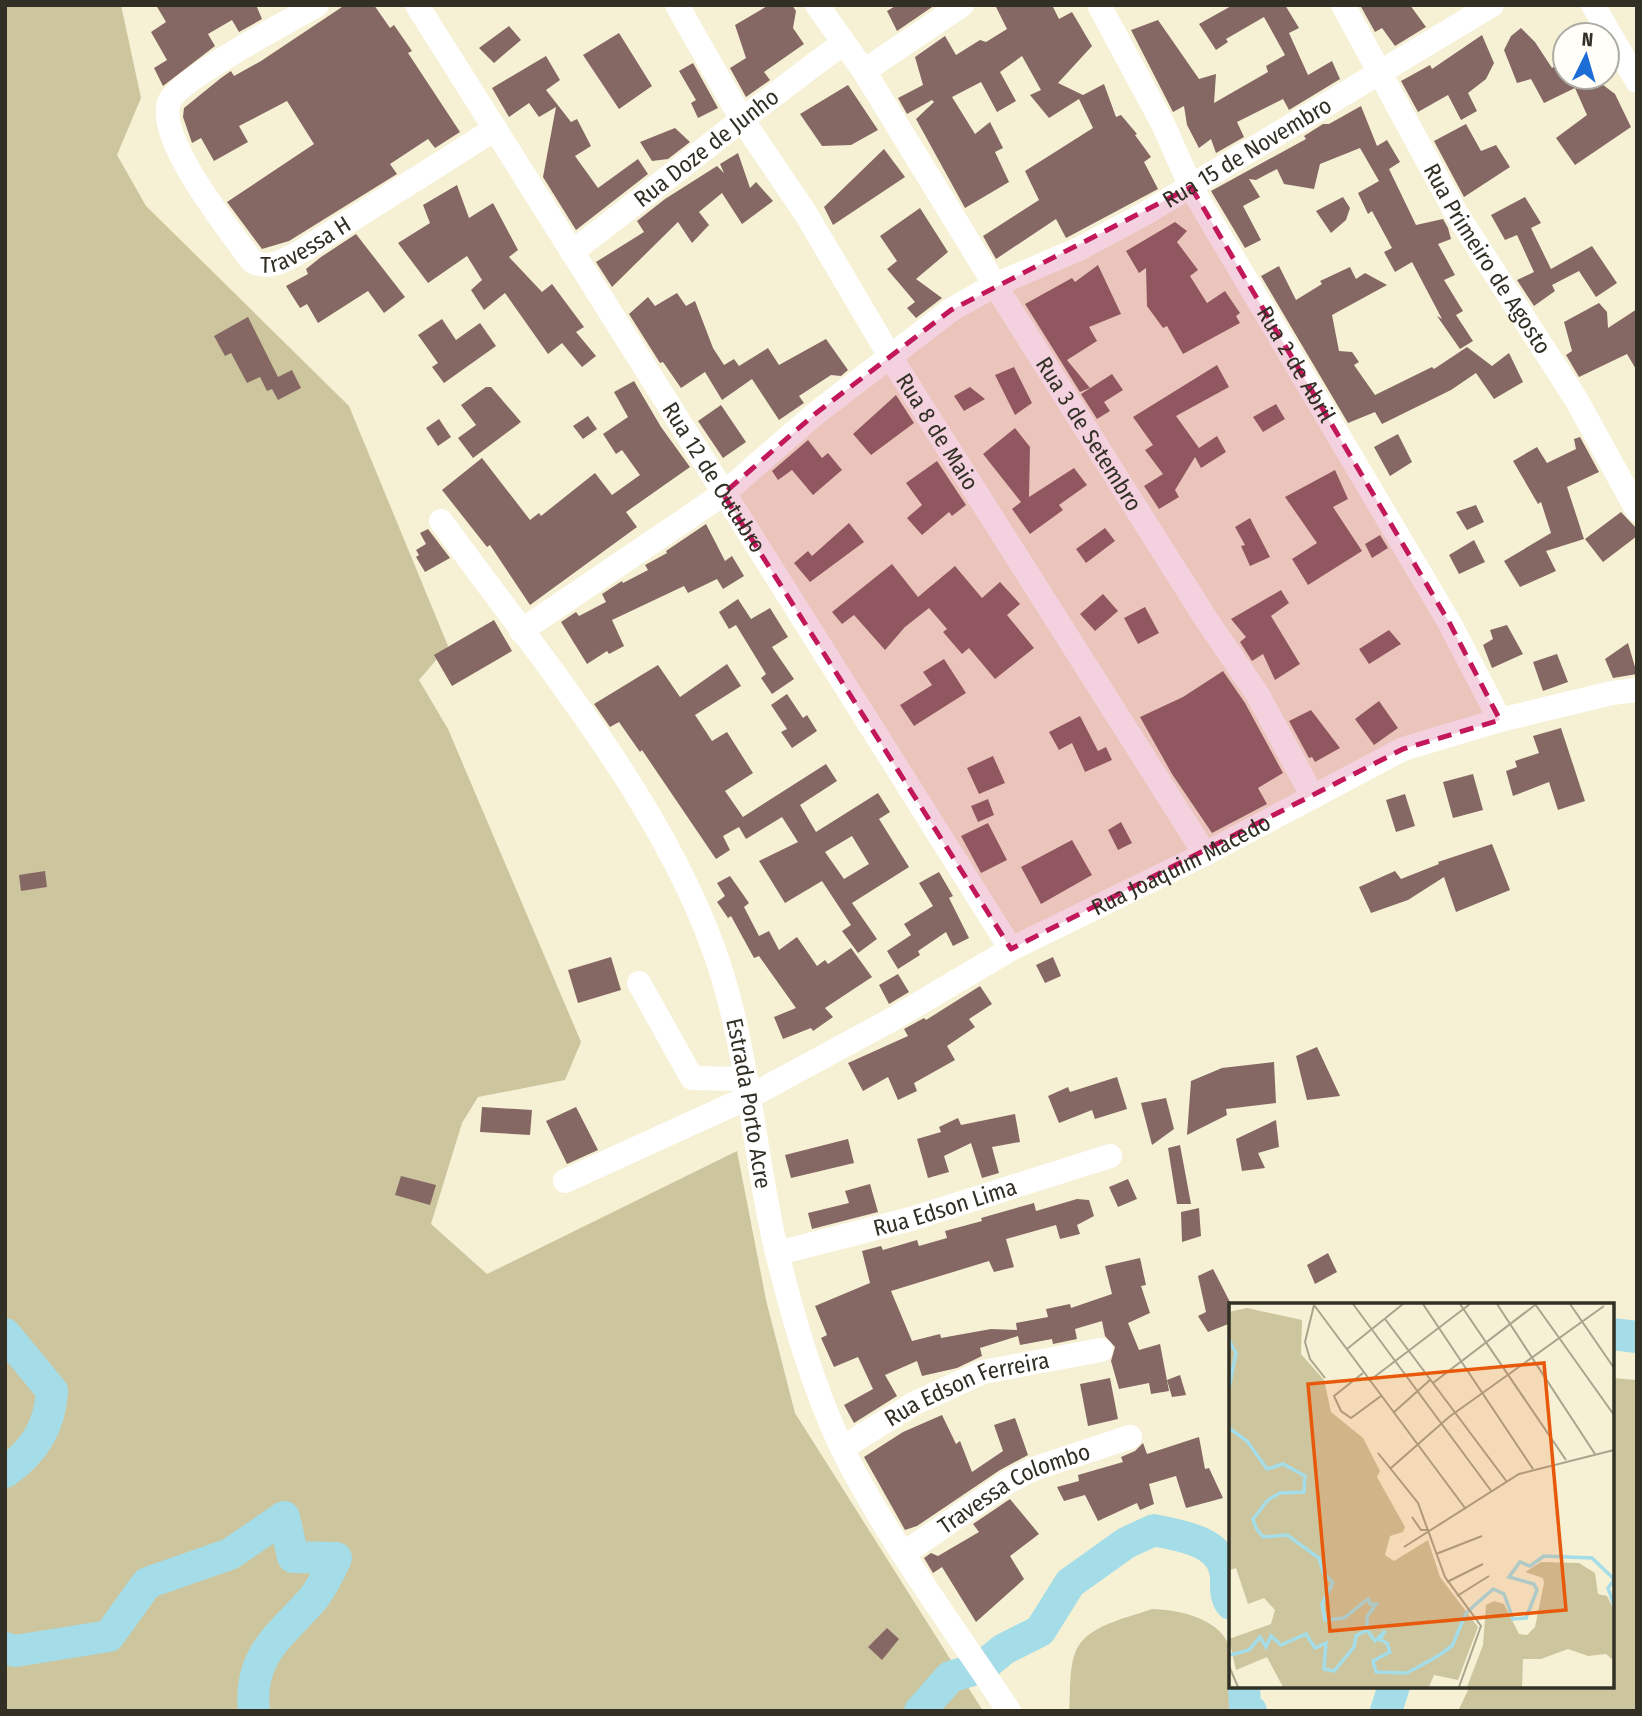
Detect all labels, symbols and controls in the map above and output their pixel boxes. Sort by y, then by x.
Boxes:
north arrow [1551,21,1621,91]
text: N [1581,28,1594,52]
street label: Rua Doze de Junho [628,82,784,213]
street label: Rua 15 de Novembro [1157,91,1337,214]
street label: Rua Primeiro de Agosto [1418,159,1557,359]
street label: Travessa H [260,210,356,279]
street label: Rua 2 de Abril [1251,301,1341,427]
street label: Rua 3 de Setembro [1030,352,1148,516]
street label: Rua 8 de Maio [890,368,985,495]
street label: Rua 12 de Outubro [656,397,772,558]
street label: Rua Joaquim Macedo [1087,808,1275,921]
street label: Estrada Porto Acre [720,1015,778,1191]
street label: Rua Edson Lima [870,1172,1020,1242]
inset map [1229,1303,1614,1688]
street label: Rua Edson Ferreira [879,1346,1052,1432]
street label: Travessa Colombo [933,1437,1094,1540]

